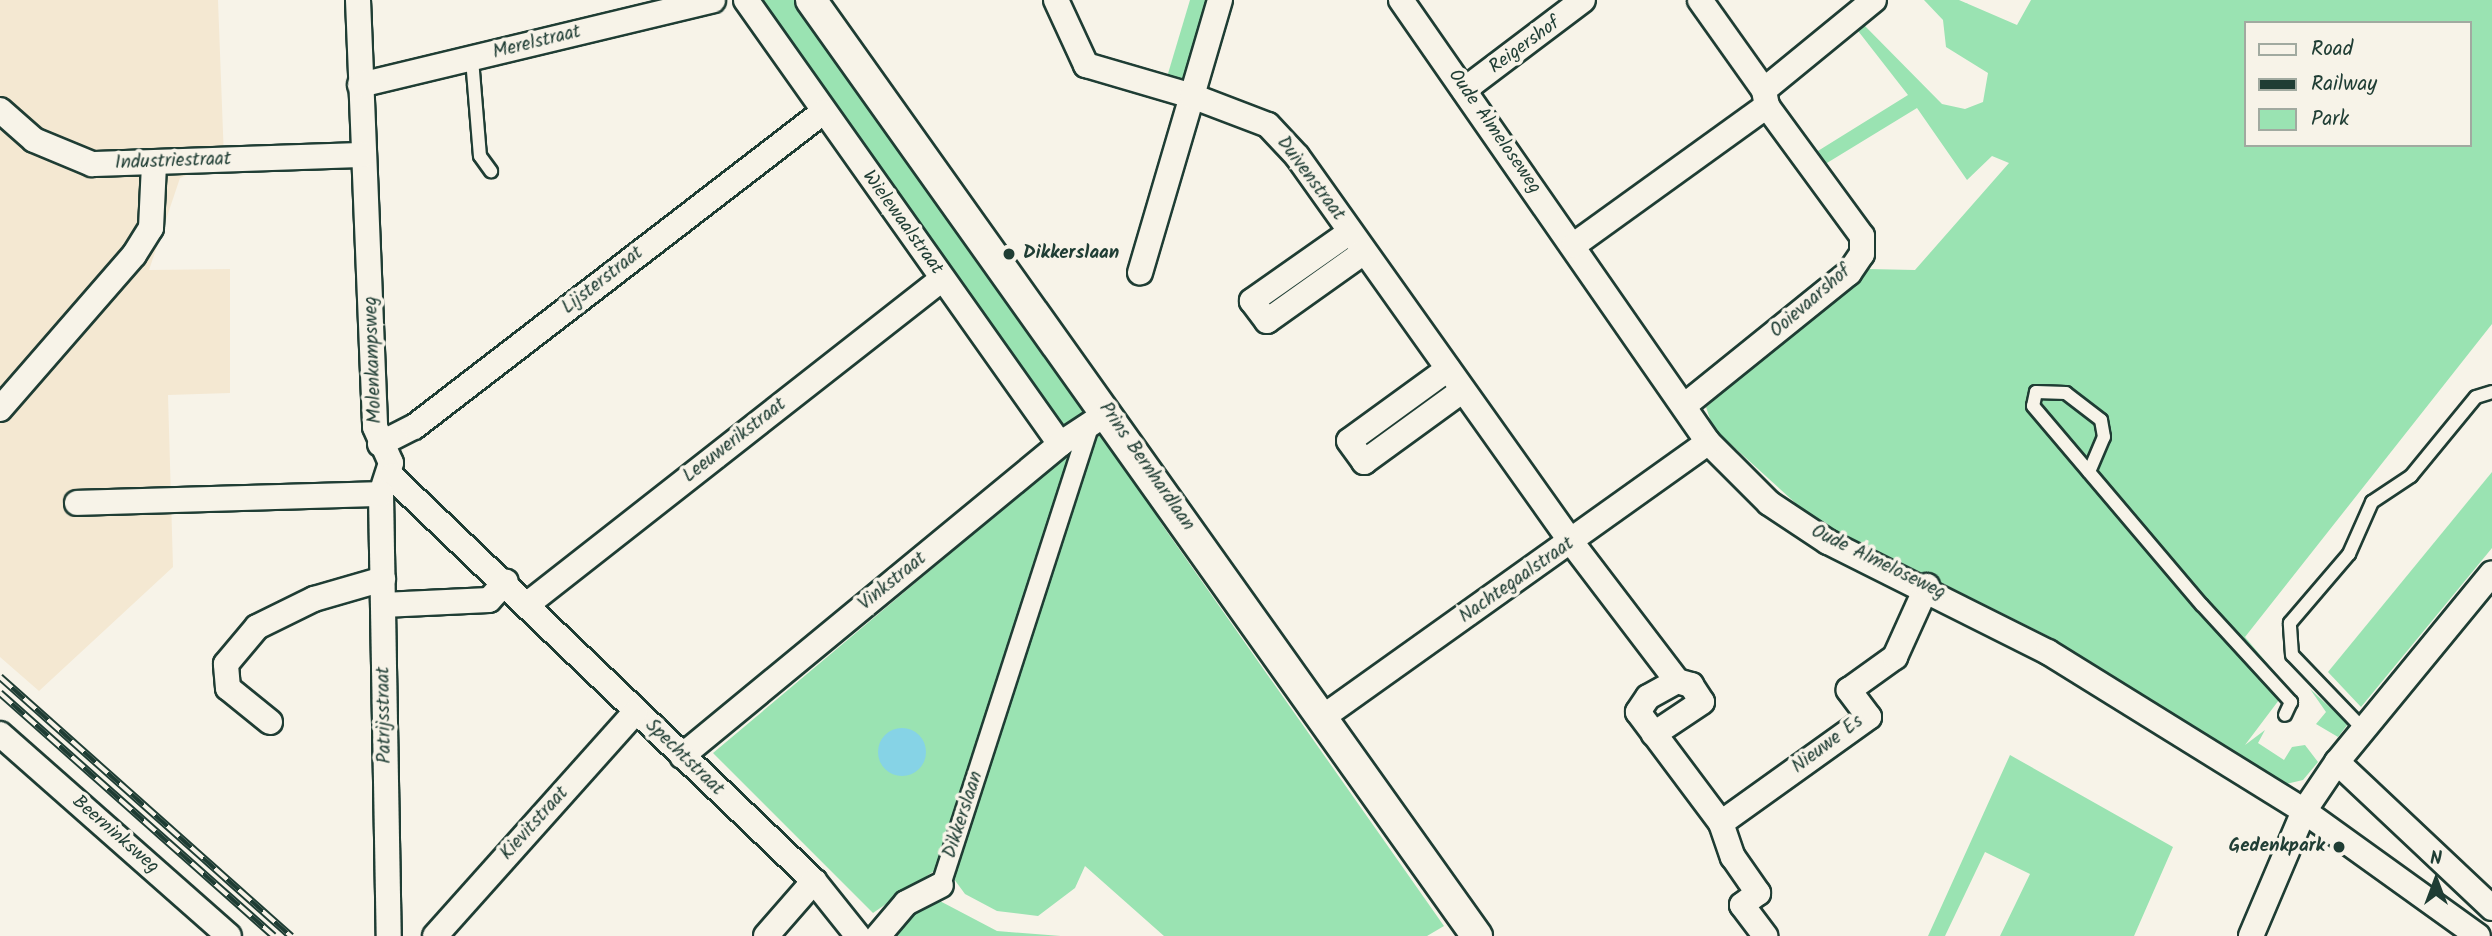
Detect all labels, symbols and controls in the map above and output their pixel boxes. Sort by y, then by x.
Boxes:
street label: Reigershof [1485,13,1565,79]
street label: Merelstraat [491,21,583,65]
legend [2244,21,2471,147]
text: Road [2311,33,2353,66]
street label: Oude Almeloseweg [1443,65,1545,199]
text: Railway [2311,68,2377,101]
text: Park [2311,103,2349,136]
street label: Duivenstraat [1271,132,1349,226]
street label: Industriestraat [114,149,232,175]
street label: Wielewaalstraat [857,166,947,280]
street label: Lijsterstraat [558,242,648,320]
place label: Dikkerslaan [1023,243,1119,265]
marker: Dikkerslaan [1001,246,1017,262]
street label: Ooievaarshof [1766,261,1856,343]
street label: Molenkampsweg [360,296,388,424]
street label: Leeuwerikstraat [679,394,791,488]
street label: Prins Bernhardlaan [1093,398,1199,536]
street label: Oude Almeloseweg [1807,521,1949,605]
street label: Nachtegaalstraat [1455,533,1579,629]
street label: Vinkstraat [855,548,931,616]
street label: Patrijsstraat [373,666,397,764]
street label: Nieuwe Es [1788,711,1868,779]
street label: Spechtstraat [640,715,728,801]
street label: Dikkerslaan [939,769,989,861]
street label: Kievitstraat [496,783,574,865]
street label: Beerninksweg [67,791,163,879]
place label: Gedenkpark [2229,836,2325,858]
marker: Gedenkpark [2331,839,2347,855]
text: N [2430,844,2442,874]
north arrow [2401,845,2471,915]

